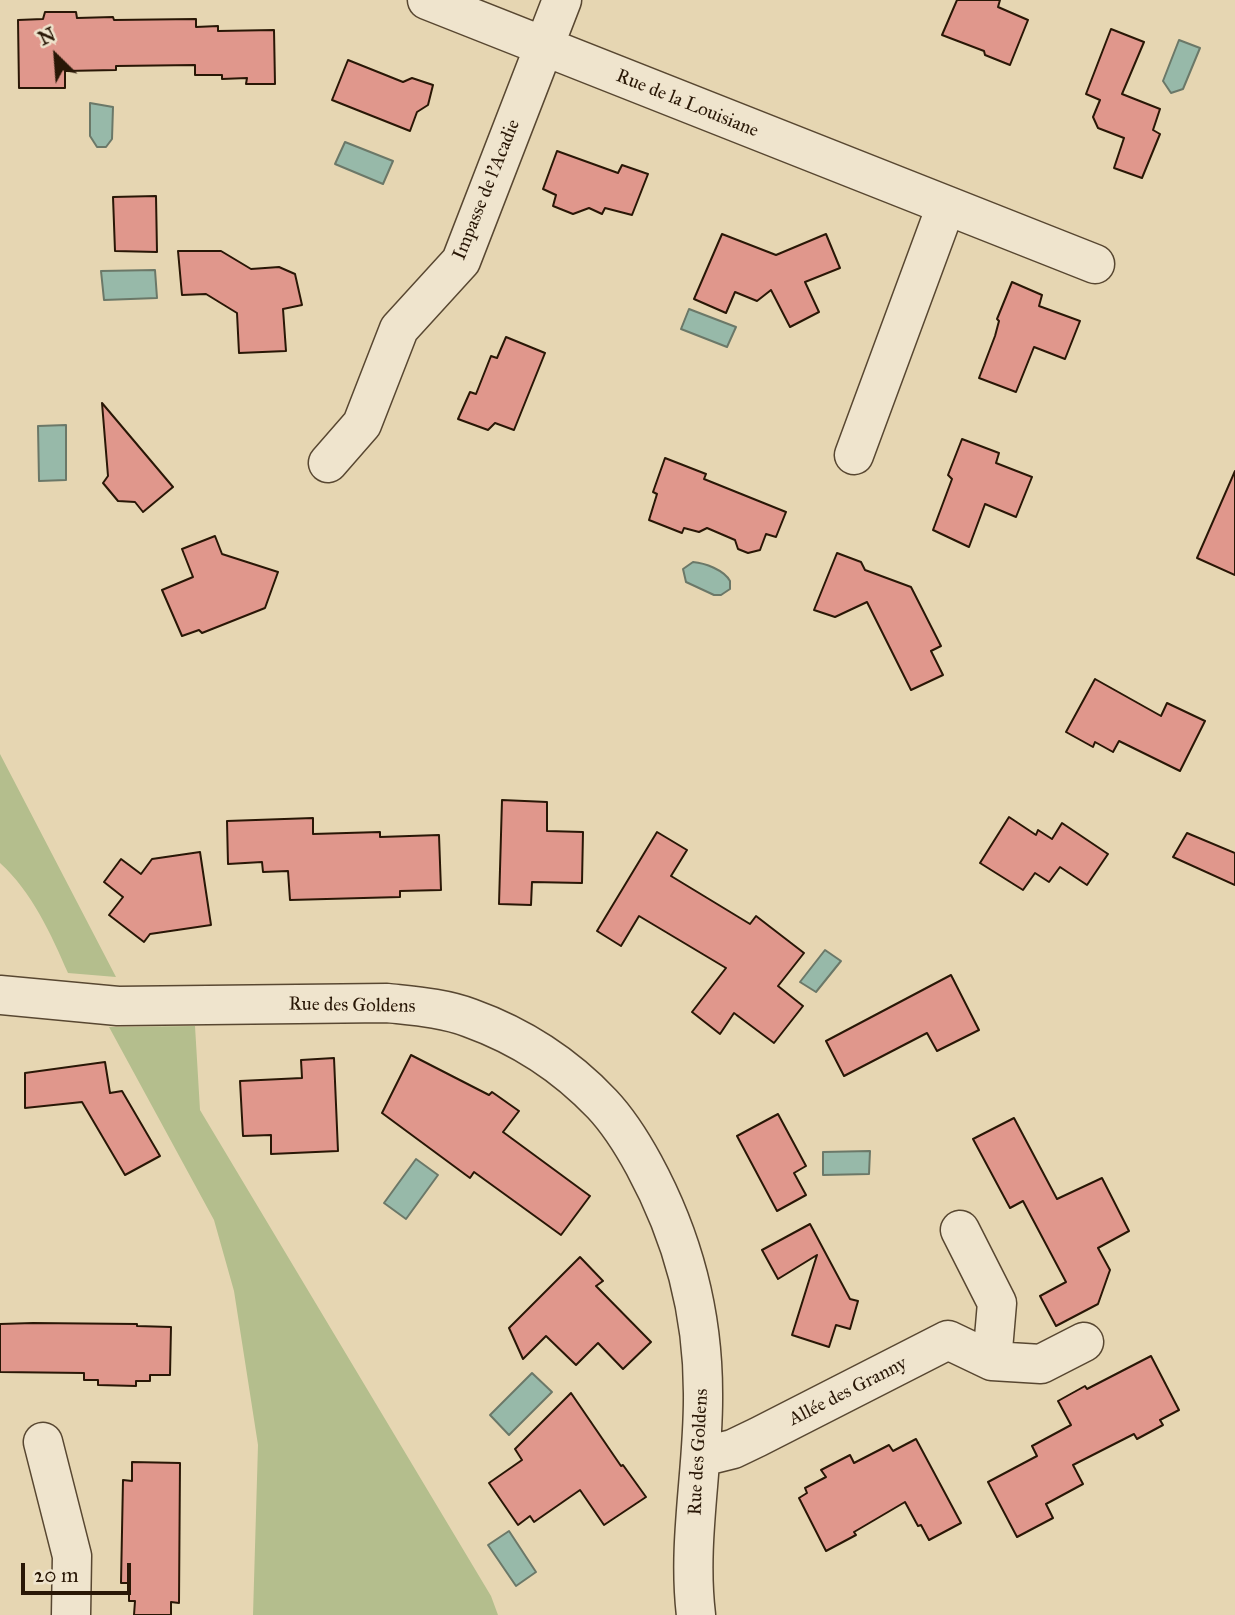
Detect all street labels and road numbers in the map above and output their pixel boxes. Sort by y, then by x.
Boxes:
street label: Rue de la Louisiane [612,65,762,143]
street label: Impasse de l'Acadie [448,116,526,264]
street label: Rue des Goldens [288,993,416,1019]
street label: Allée des Granny [785,1352,911,1432]
street label: Rue des Goldens [684,1388,714,1516]

